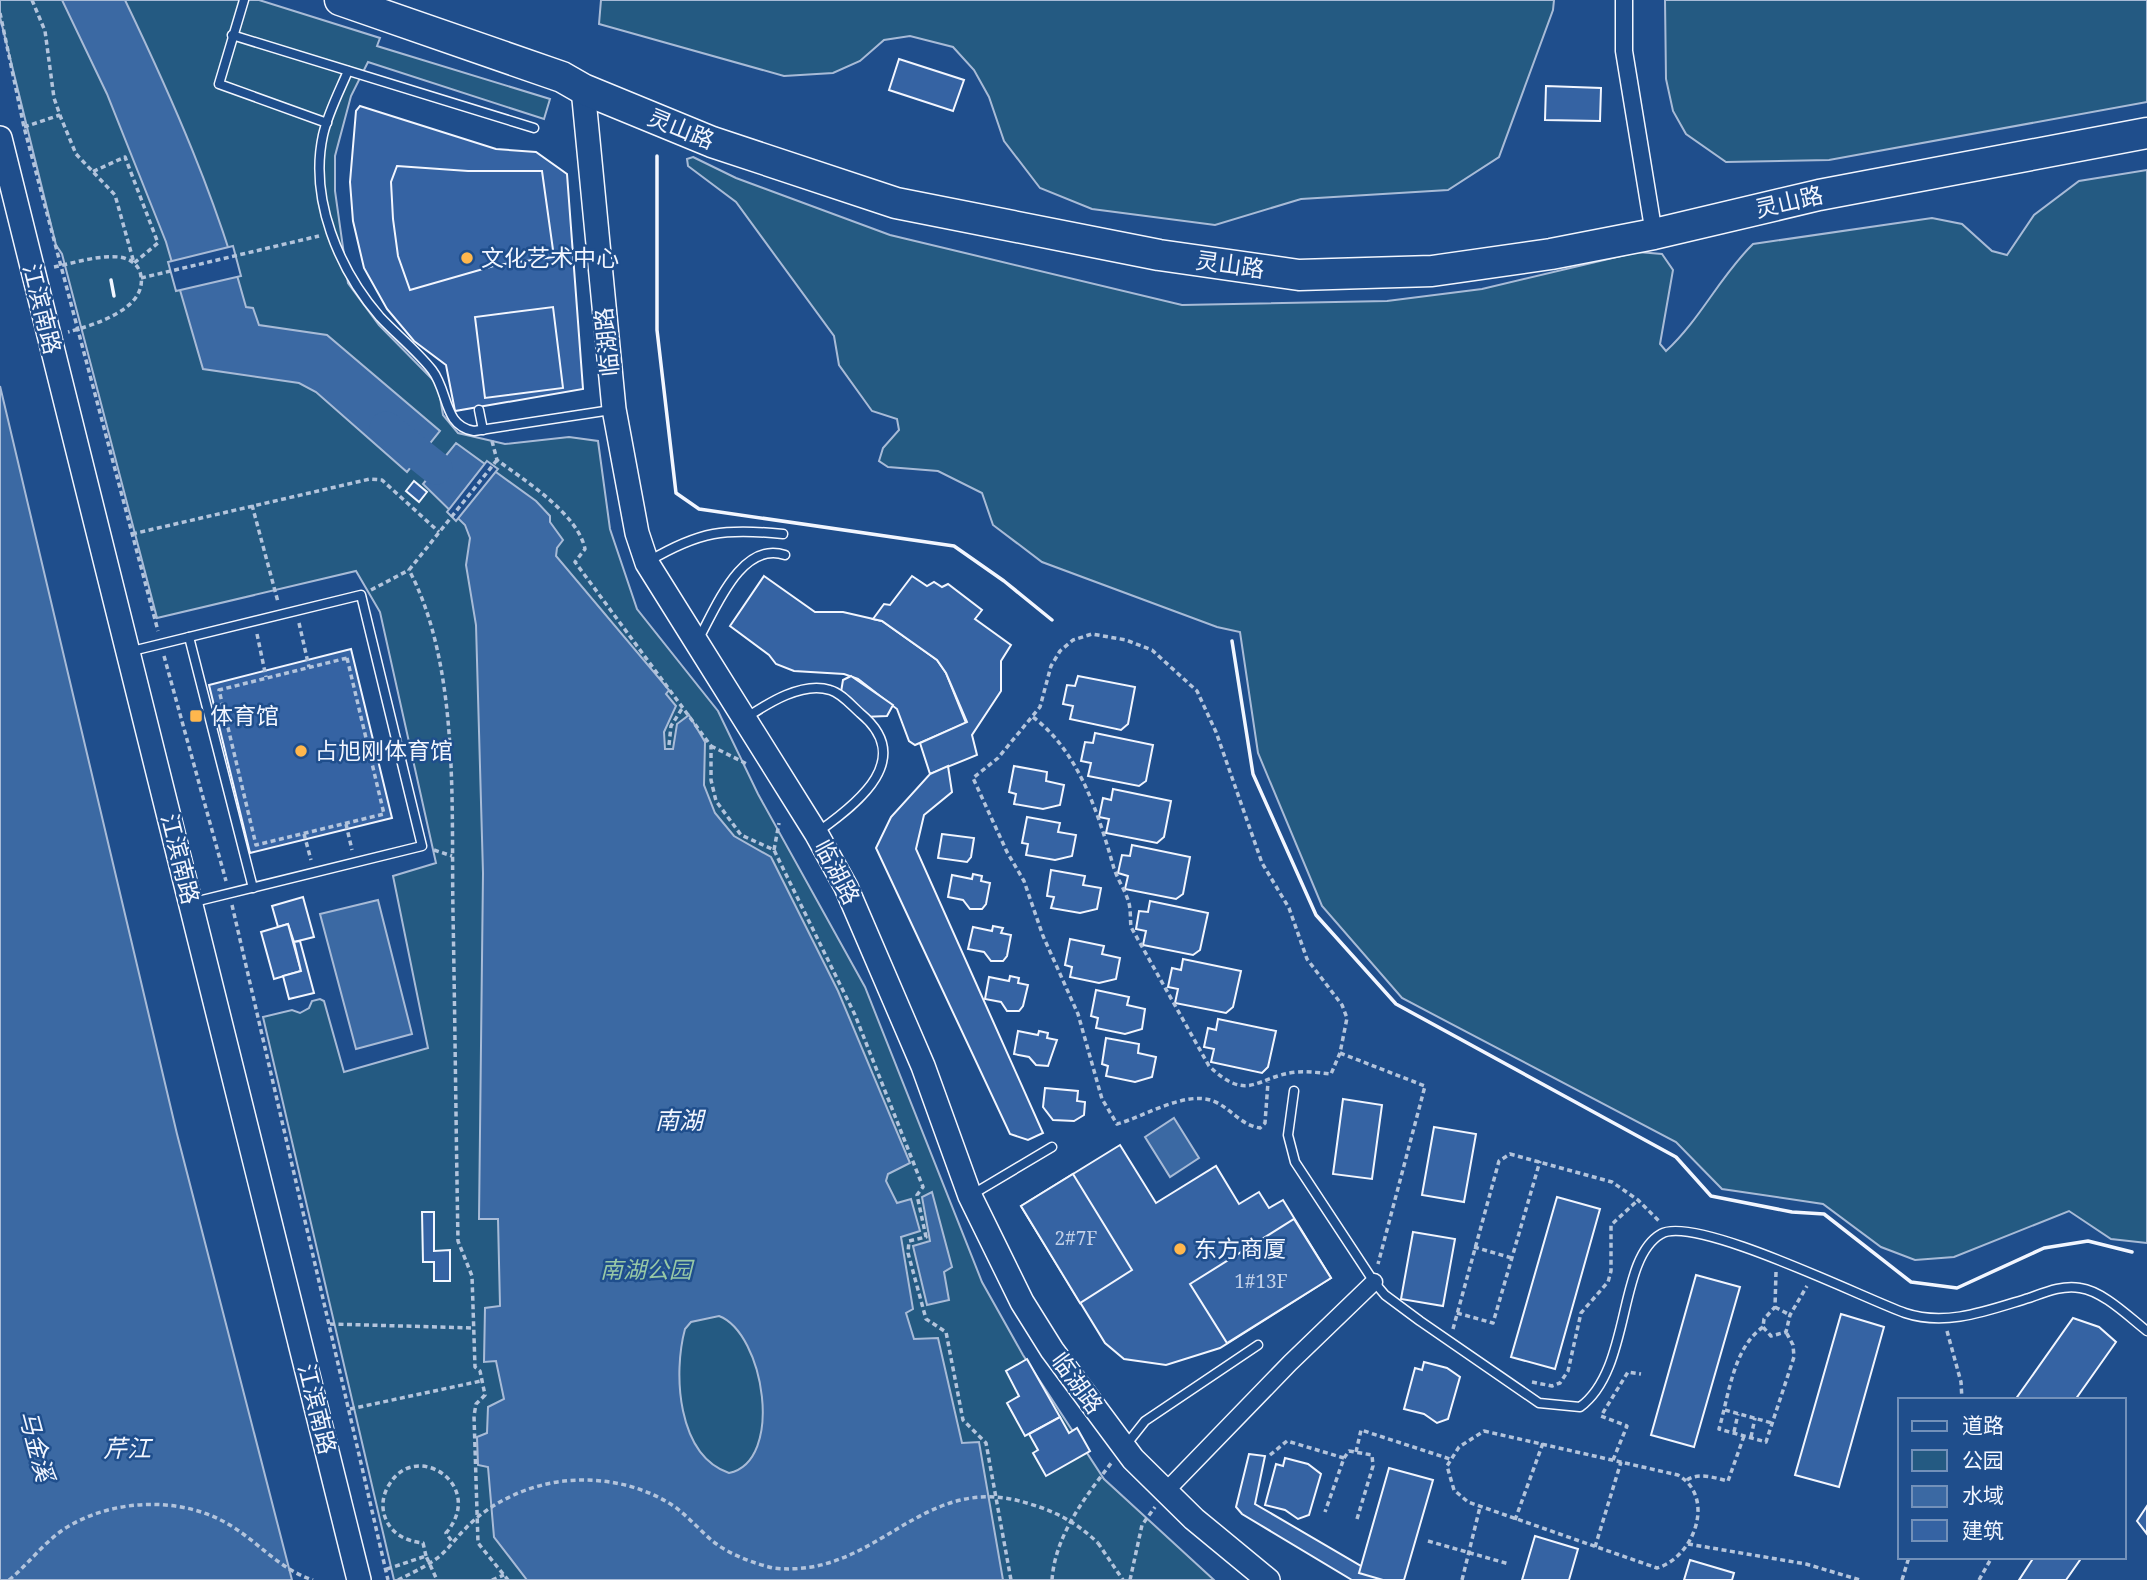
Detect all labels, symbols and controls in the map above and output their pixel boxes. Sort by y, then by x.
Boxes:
street label: 灵山路 [643,100,719,156]
street label: 灵山路 [1752,178,1826,224]
place label: 文化艺术中心 [481,241,619,273]
street label: 灵山路 [1194,243,1267,285]
marker: 文化艺术中心 [459,250,475,266]
street label: 江滨南路 [16,260,70,357]
street label: 临湖路 [586,306,626,378]
place label: 体育馆 [210,699,279,731]
marker: 体育馆 [188,708,204,724]
place label: 占旭刚体育馆 [315,734,453,766]
marker: 占旭刚体育馆 [293,743,309,759]
street label: 江滨南路 [154,810,208,907]
street label: 临湖路 [808,834,868,910]
water label: 南湖 [655,1103,707,1136]
house number: 2#7F [1054,1225,1098,1251]
place label: 东方商厦 [1194,1232,1286,1264]
marker: 东方商厦 [1172,1241,1188,1257]
park label: 南湖公园 [600,1253,695,1285]
house number: 1#13F [1234,1268,1288,1294]
street label: 临湖路 [1045,1345,1111,1420]
street label: 江滨南路 [291,1360,345,1457]
legend [1898,1398,2126,1559]
water label: 马金溪 [12,1407,63,1488]
text: 道路 [1962,1411,2004,1439]
water label: 芹江 [103,1431,154,1464]
text: 公园 [1962,1446,2004,1474]
text: 水域 [1962,1481,2004,1509]
text: 建筑 [1962,1516,2004,1544]

